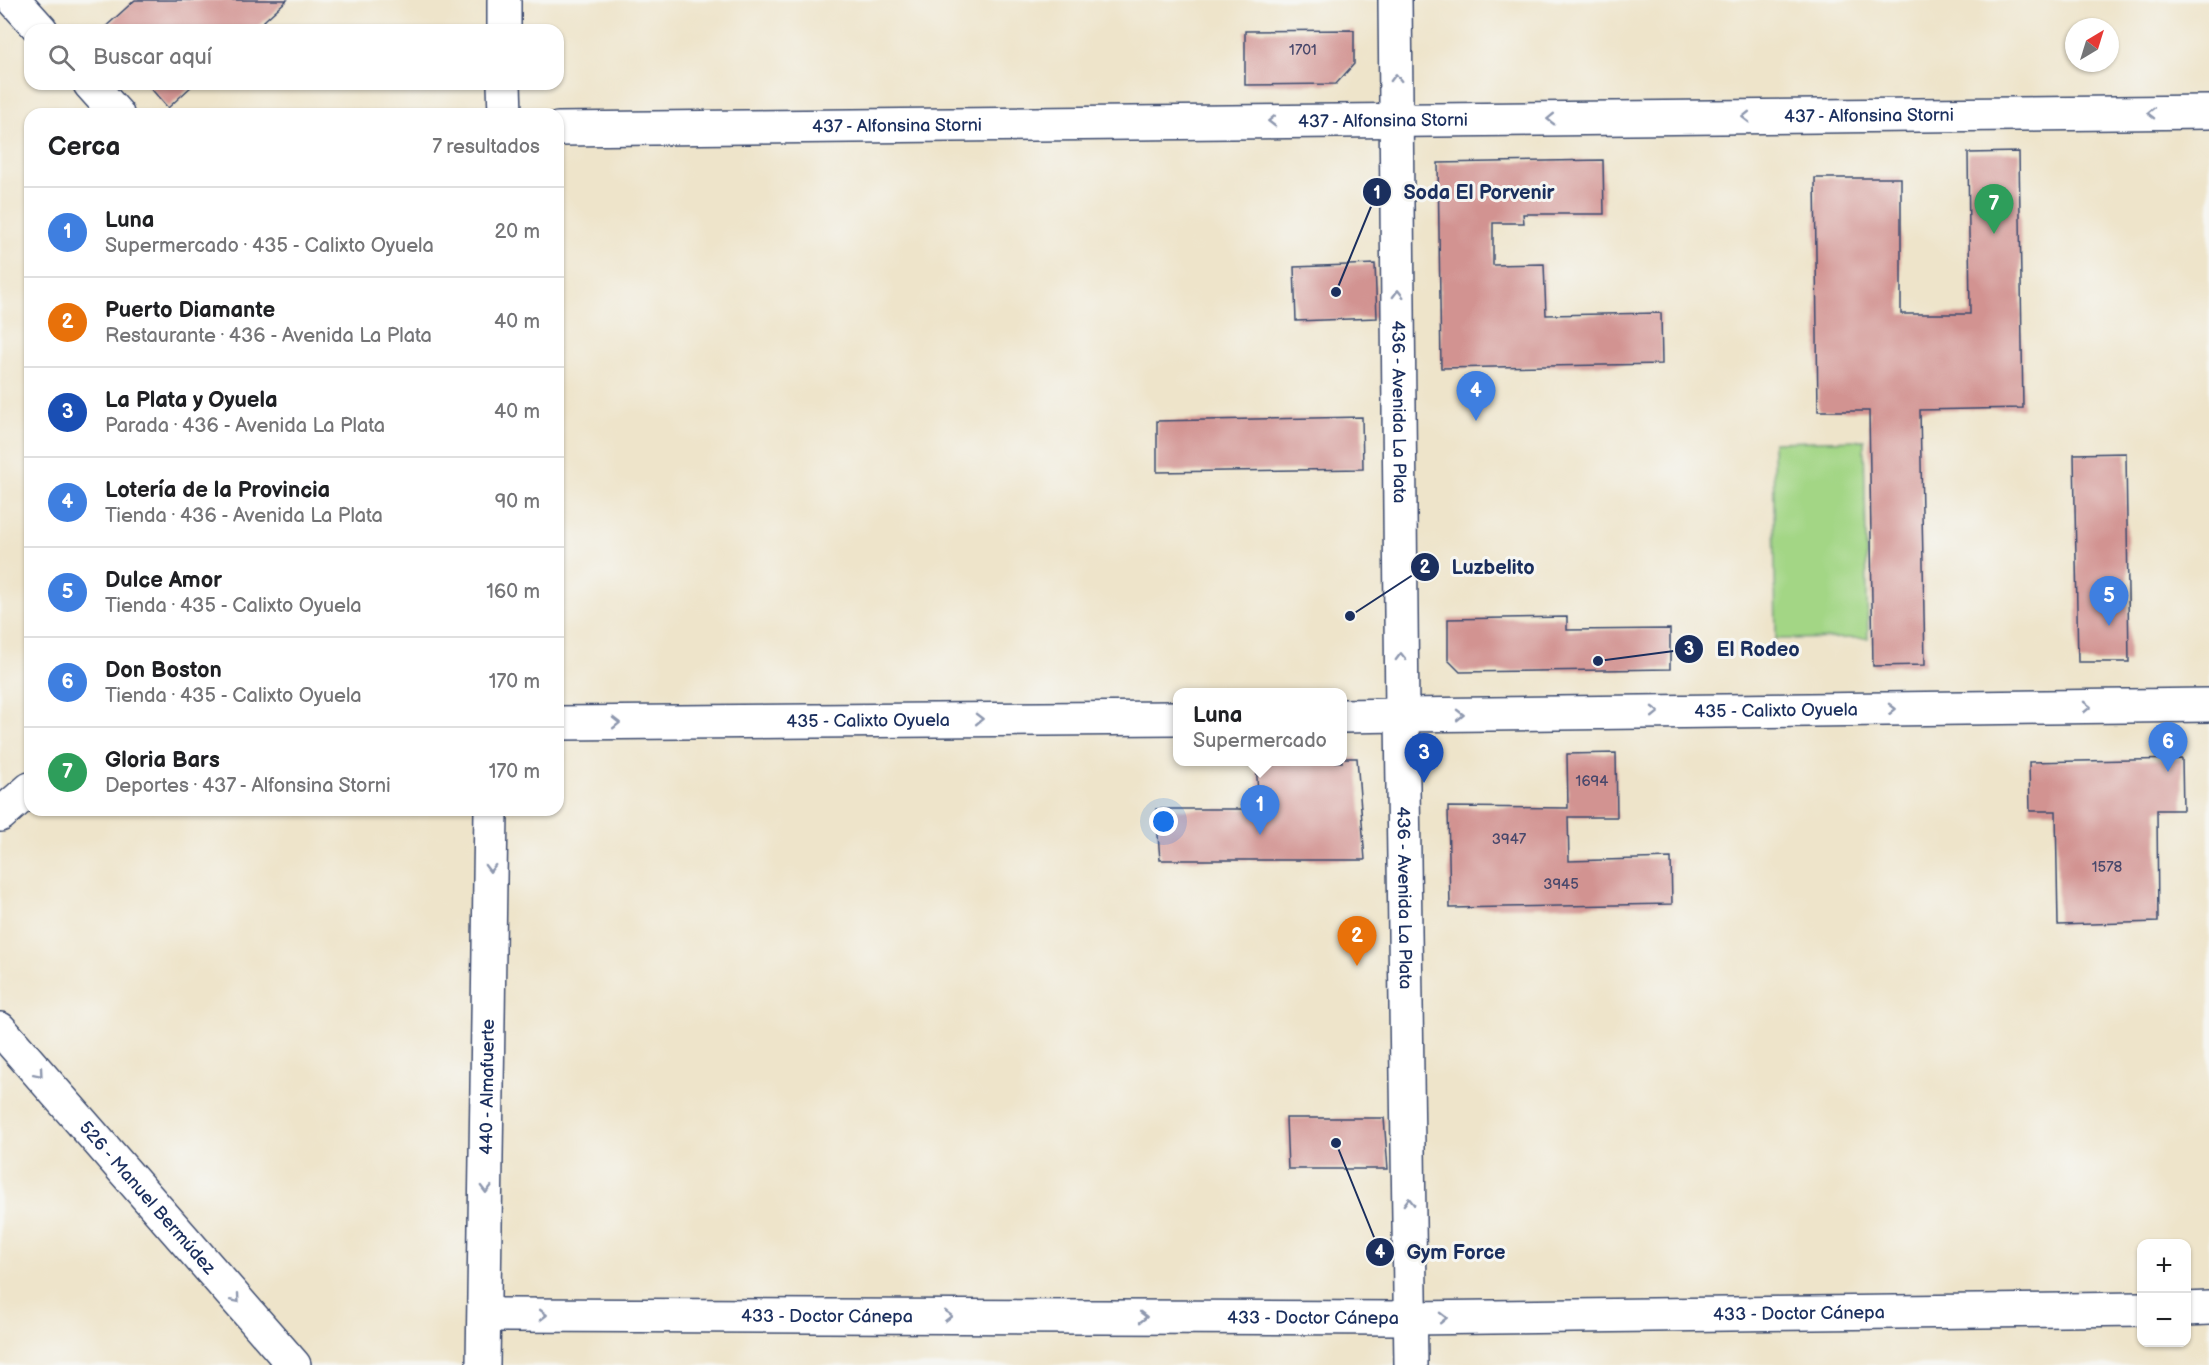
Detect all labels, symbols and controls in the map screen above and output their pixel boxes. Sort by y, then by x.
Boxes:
north arrow [2065,18,2119,72]
search box [24,24,564,90]
icon: search [45,41,78,74]
house number: 1701 [1289,41,1317,60]
text: Buscar aquí [93,44,212,71]
one-way arrow [1390,73,1402,82]
street label: 437 - Alfonsina Storni [1784,105,1954,127]
one-way arrow [2146,107,2155,119]
street label: 437 - Alfonsina Storni [1298,110,1468,132]
one-way arrow [1741,111,1750,123]
one-way arrow [1546,112,1555,125]
street label: 437 - Alfonsina Storni [812,115,982,137]
one-way arrow [1267,115,1276,127]
text: Cerca [48,132,120,163]
text: 7 resultados [432,135,540,159]
callout: Soda El Porvenir [1362,173,1567,211]
text: Soda El Porvenir [1403,181,1556,205]
text: 1 [1373,183,1381,204]
pin: 7 [1974,184,2014,234]
text: Luna [105,207,154,234]
text: 1 [63,220,72,244]
text: 20 m [495,220,540,244]
text: Supermercado · 435 - Calixto Oyuela [105,234,434,258]
one-way arrow [1392,289,1404,298]
text: Puerto Diamante [105,297,275,324]
text: 2 [62,310,73,334]
text: 40 m [494,310,540,334]
street label: 436 - Avenida La Plata [1387,320,1410,504]
text: Restaurante · 436 - Avenida La Plata [105,324,432,348]
pin: 4 [1456,372,1496,421]
text: La Plata y Oyuela [105,387,278,414]
text: 3 [62,400,73,424]
text: 40 m [494,400,540,424]
text: Parada · 436 - Avenida La Plata [105,414,385,438]
text: Lotería de la Provincia [105,477,330,504]
text: 4 [62,490,73,514]
text: 90 m [495,490,540,514]
text: Tienda · 436 - Avenida La Plata [105,504,383,528]
callout: Luzbelito [1410,548,1547,586]
text: Luzbelito [1451,556,1535,580]
text: 2 [1420,557,1431,578]
text: Dulce Amor [105,567,222,594]
pin: 5 [2090,576,2128,626]
text: 5 [62,580,73,604]
text: 160 m [486,580,540,604]
text: Tienda · 435 - Calixto Oyuela [105,594,362,618]
callout: El Rodeo [1674,630,1811,668]
text: El Rodeo [1716,638,1800,662]
text: 3 [1684,639,1694,660]
one-way arrow [1395,652,1408,661]
text: Don Boston [105,657,222,684]
text: 6 [61,670,74,694]
text: 170 m [489,670,540,694]
text: Tienda · 435 - Calixto Oyuela [105,684,362,708]
popup [1173,688,1347,766]
street label: 435 - Calixto Oyuela [1694,699,1858,722]
one-way arrow [2083,701,2092,713]
text: Luna [1193,702,1242,729]
one-way arrow [1888,703,1897,716]
one-way arrow [1651,706,1660,718]
one-way arrow [1456,709,1465,721]
street label: 435 - Calixto Oyuela [786,710,950,732]
one-way arrow [975,713,984,725]
one-way arrow [612,717,621,729]
pin: 6 [2148,722,2188,772]
text: Supermercado [1193,729,1327,753]
pin: 3 [1404,734,1444,783]
text: Gloria Bars [105,747,220,774]
text: 7 [62,760,73,784]
text: 170 m [489,760,540,784]
house number: 1694 [1576,772,1608,791]
text: Deportes · 437 - Alfonsina Storni [105,774,391,798]
pin: 1 [1240,786,1280,835]
street label: 436 - Avenida La Plata [1392,806,1416,990]
your location [1149,807,1178,836]
house number: 3947 [1492,830,1527,849]
house number: 1578 [2092,858,2123,877]
one-way arrow [484,864,496,873]
house number: 3945 [1543,875,1579,894]
pin: 2 [1338,916,1376,966]
street label: 440 - Almafuerte [476,1019,499,1155]
one-way arrow [31,1066,42,1077]
street label: 526 - Manuel Bermúdez [75,1117,220,1279]
one-way arrow [480,1185,492,1194]
one-way arrow [1403,1197,1415,1206]
callout: Gym Force [1365,1233,1518,1271]
map controls [2137,1239,2191,1347]
button: + [2137,1239,2191,1293]
text: Gym Force [1406,1241,1506,1265]
text: 4 [1375,1242,1386,1263]
one-way arrow [229,1292,240,1303]
button: − [2137,1293,2191,1347]
street label: 433 - Doctor Cánepa [1713,1302,1885,1325]
street label: 433 - Doctor Cánepa [741,1306,913,1327]
street label: 433 - Doctor Cánepa [1227,1307,1399,1329]
one-way arrow [539,1309,548,1321]
one-way arrow [944,1310,953,1323]
one-way arrow [1139,1311,1148,1323]
one-way arrow [1439,1312,1448,1324]

